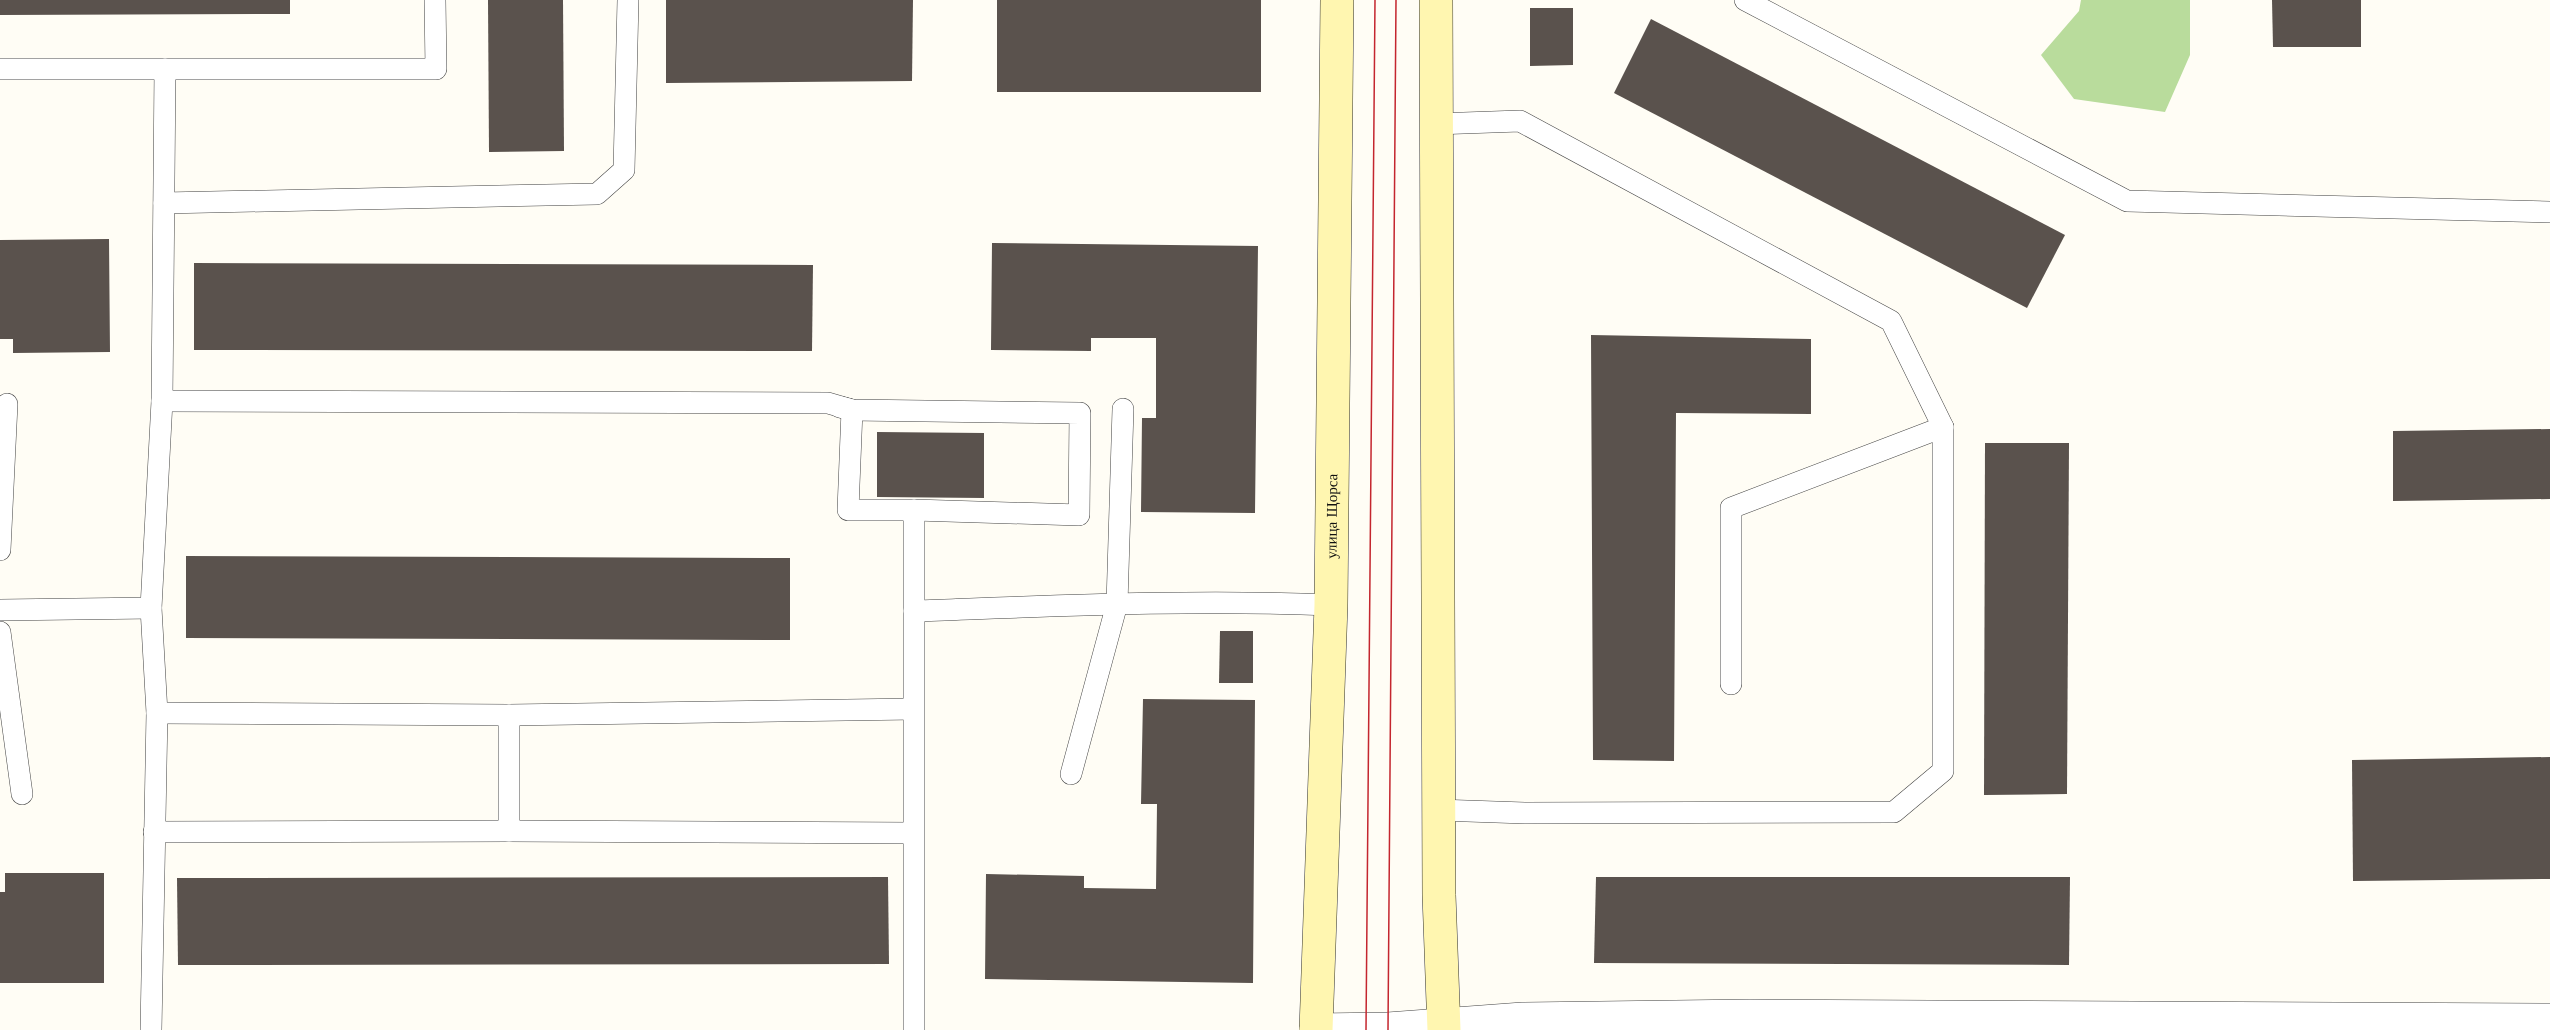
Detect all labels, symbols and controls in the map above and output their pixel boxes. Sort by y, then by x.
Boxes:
street label: улица Щорса [1321,473,1341,559]

